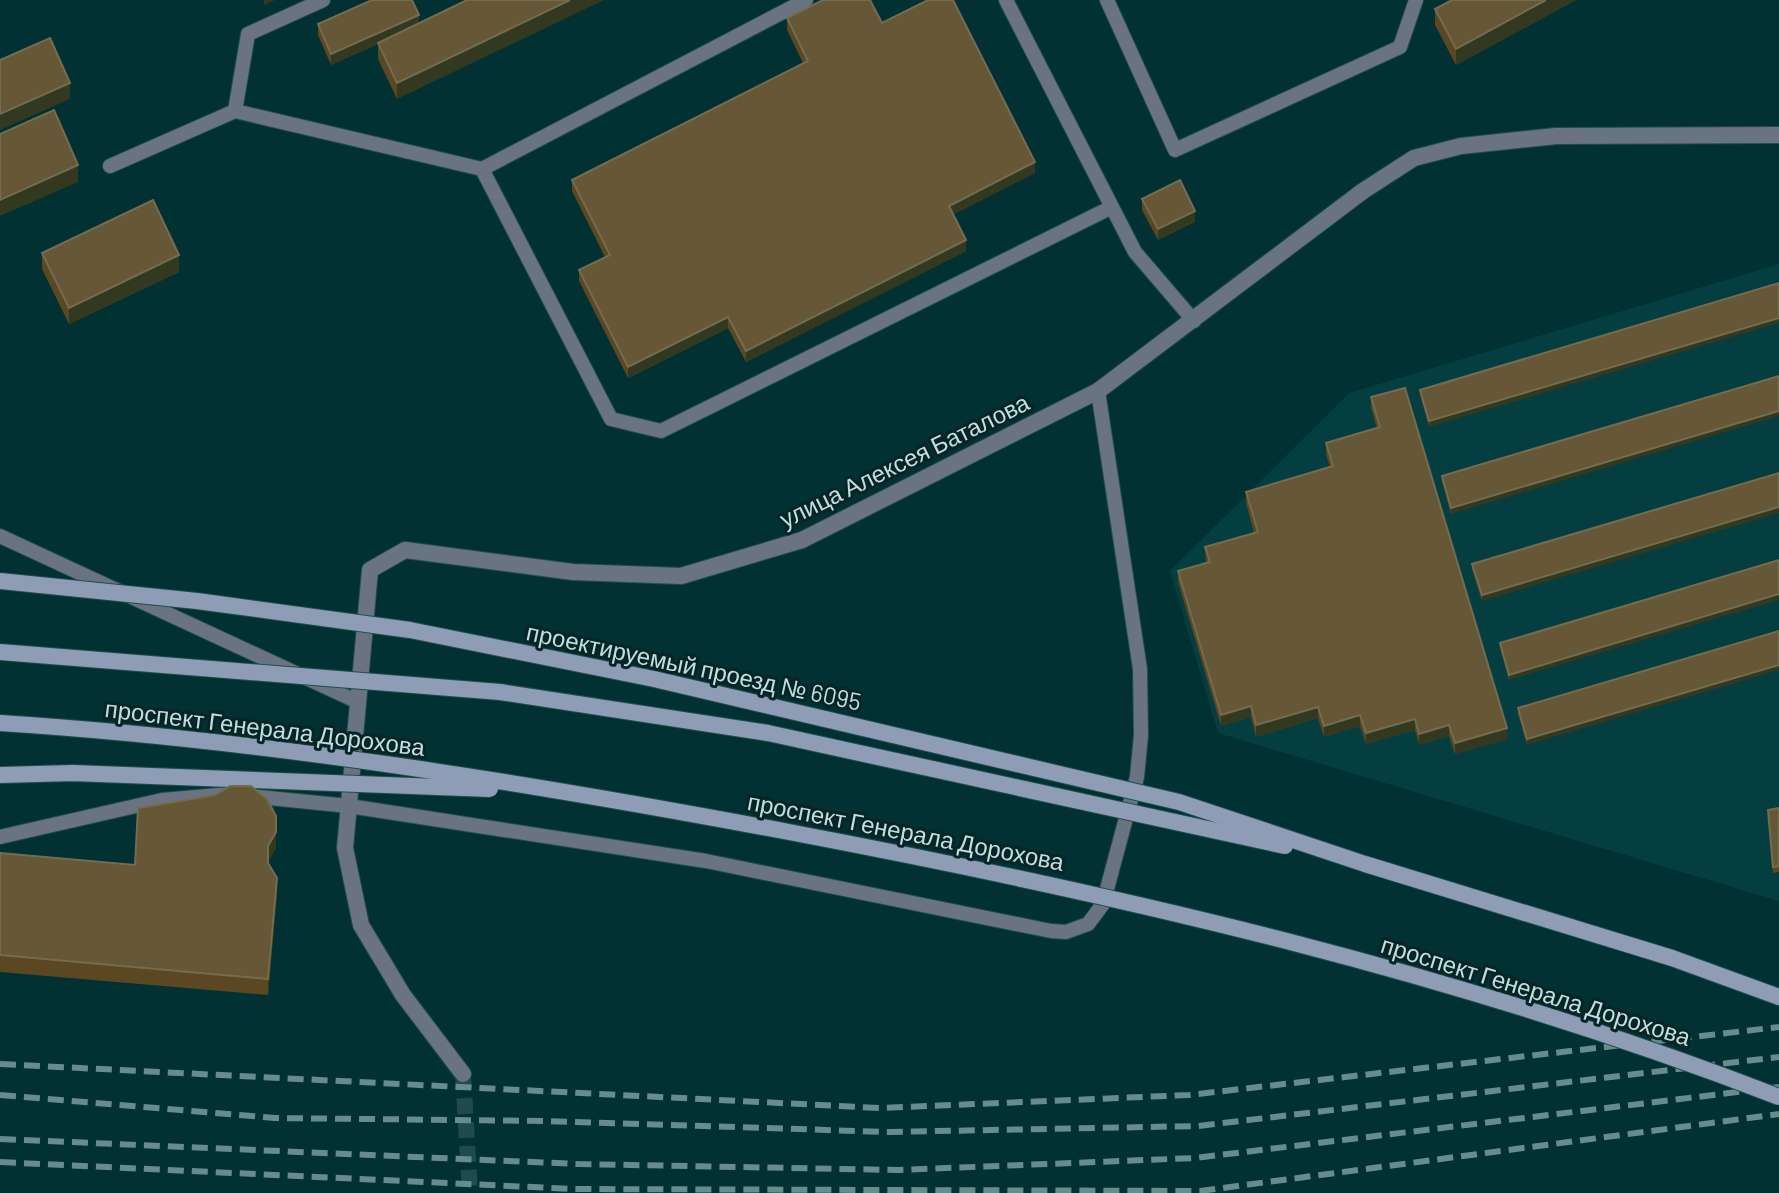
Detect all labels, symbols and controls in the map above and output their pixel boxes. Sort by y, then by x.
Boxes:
street label: улица Алексея Баталова [774,387,1034,533]
street label: проектируемый проезд № 6095 [524,616,864,716]
street label: проспект Генерала Дорохова [103,693,427,761]
street label: проспект Генерала Дорохова [745,786,1067,876]
street label: проспект Генерала Дорохова [1378,929,1695,1051]

